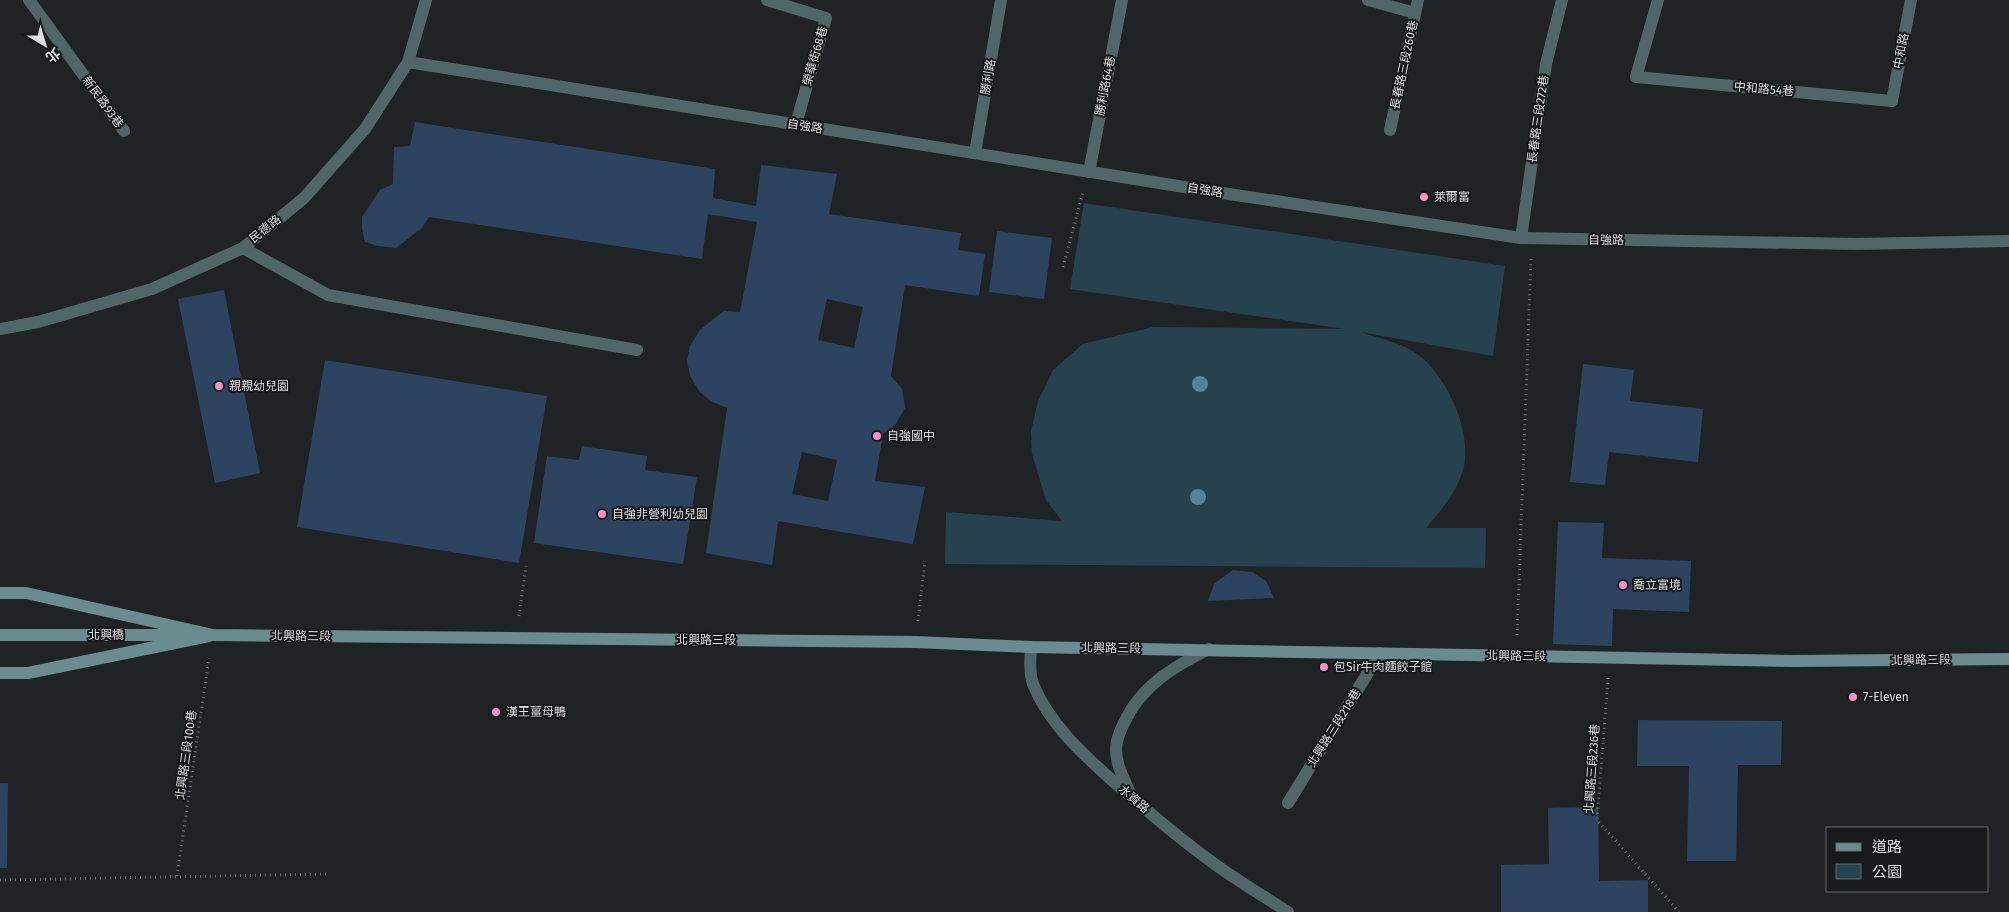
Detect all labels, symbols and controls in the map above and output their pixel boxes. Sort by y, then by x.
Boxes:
street label: 長春路三段260巷 [1388,19,1420,111]
north arrow [20,20,70,70]
street label: 榮華街68巷 [800,25,830,87]
street label: 中和路 [1891,32,1911,70]
text: 北 [42,44,63,66]
street label: 勝利路64巷 [1092,55,1118,117]
street label: 勝利路 [978,58,998,96]
street label: 新民路93巷 [80,74,126,130]
street label: 長春路三段272巷 [1525,74,1551,164]
street label: 中和路54巷 [1733,79,1795,99]
street label: 自強路 [786,116,824,136]
street label: 自強路 [1186,180,1224,200]
place label: 萊爾富 [1434,190,1470,204]
marker: 萊爾富 [1418,191,1430,203]
street label: 民德路 [247,212,283,246]
street label: 自強路 [1588,233,1624,247]
place label: 親親幼兒園 [229,379,289,393]
marker: 親親幼兒園 [213,380,225,392]
place label: 自強國中 [887,429,935,443]
marker: 自強國中 [871,430,883,442]
place label: 自強非營利幼兒園 [612,507,708,521]
marker: 自強非營利幼兒園 [596,508,608,520]
place label: 喬立富境 [1633,578,1681,592]
marker: 喬立富境 [1617,579,1629,591]
street label: 北興橋 [88,628,124,642]
street label: 北興路三段 [271,628,331,644]
street label: 北興路三段 [676,633,736,647]
street label: 北興路三段 [1081,640,1141,656]
street label: 北興路三段 [1486,648,1546,664]
street label: 北興路三段 [1891,652,1951,668]
place label: 包Sir牛肉麵餃子館 [1334,660,1433,674]
marker: 包Sir牛肉麵餃子館 [1318,661,1330,673]
street label: 北興路三段218巷 [1304,686,1364,770]
place label: 7-Eleven [1863,690,1909,704]
marker: 7-Eleven [1847,691,1859,703]
place label: 漢王薑母鴨 [506,705,566,719]
marker: 漢王薑母鴨 [490,706,502,718]
street label: 北興路三段100巷 [173,709,199,801]
street label: 北興路三段236巷 [1582,723,1602,815]
street label: 水資路 [1116,782,1152,816]
legend [1826,827,1989,892]
text: 道路 [1872,838,1902,856]
text: 公園 [1872,863,1902,881]

